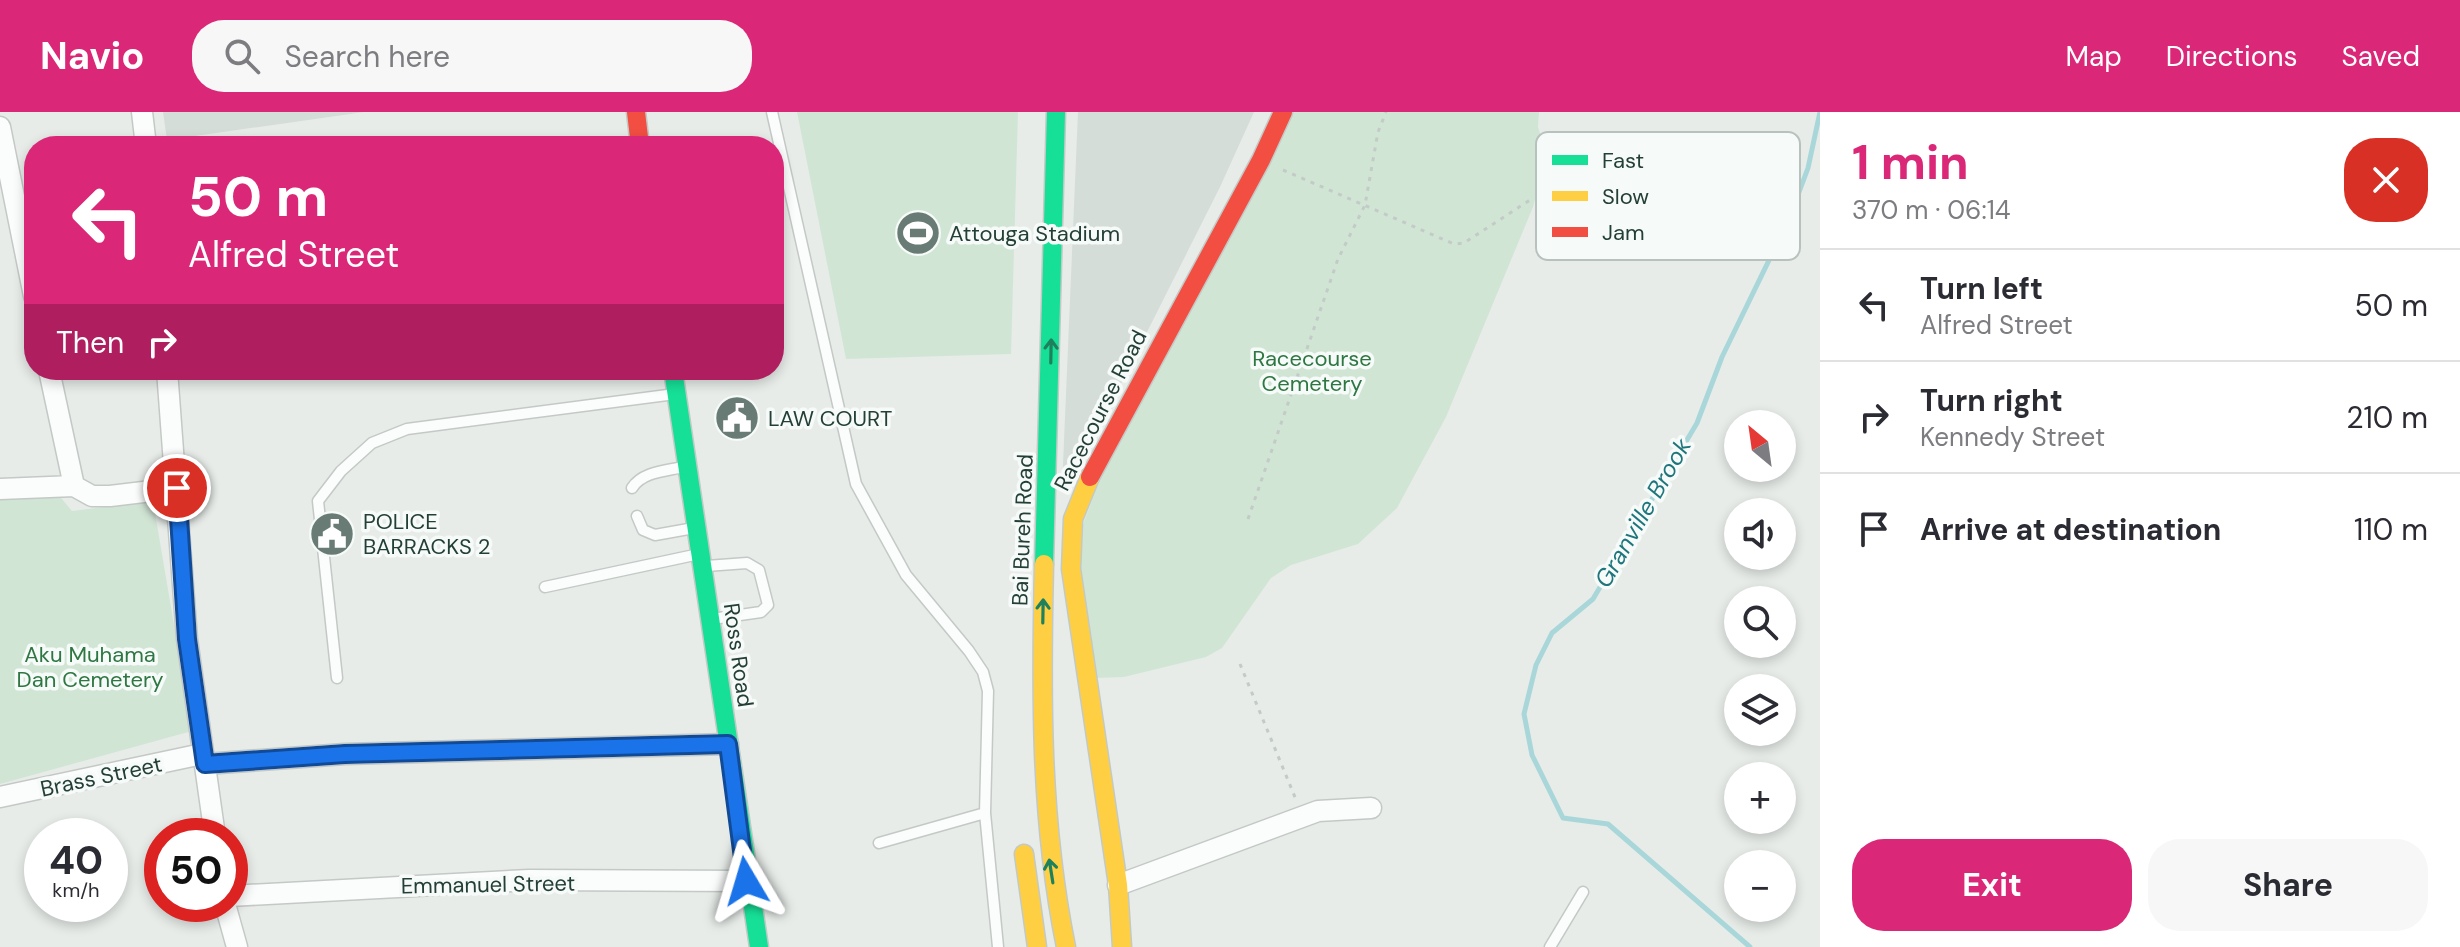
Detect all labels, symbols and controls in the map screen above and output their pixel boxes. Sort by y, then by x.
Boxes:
search box [192,20,752,92]
text: Navio [40,31,144,81]
icon: search [220,34,264,78]
text: Search here [284,37,450,76]
text: Map [2065,38,2122,75]
text: Directions [2166,38,2298,75]
text: Saved [2342,38,2420,75]
text: 1 min [1852,131,1969,194]
legend [1536,132,1800,260]
button: close [2344,138,2428,222]
text: Fast [1602,146,1644,175]
text: 50 m [188,160,328,233]
icon: left [56,168,160,272]
text: Slow [1602,182,1649,211]
text: 370 m · 06:14 [1852,193,2011,227]
sports icon: Attouga Stadium [894,209,942,257]
text: Jam [1602,218,1645,247]
place label: Attouga Stadium [949,219,1120,248]
text: Alfred Street [188,231,399,278]
text: Turn left [1920,269,2043,308]
icon: left [1852,283,1896,327]
text: 50 m [2354,286,2428,325]
text: Alfred Street [1920,308,2073,342]
icon: right [140,320,184,364]
text: Then [56,323,124,362]
street label: Racecourse Road [1047,325,1153,496]
one-way arrow [1043,338,1059,365]
park label: Racecourse Cemetery [1252,344,1372,398]
text: Turn right [1920,381,2063,420]
public building icon: LAW COURT [713,394,761,442]
icon: right [1852,395,1896,439]
text: 210 m [2346,398,2428,437]
place label: LAW COURT [768,404,892,433]
north arrow [1724,410,1796,482]
map controls [1724,410,1796,922]
text: Kennedy Street [1920,420,2105,454]
water label: Granville Brook [1587,432,1698,593]
street label: Bai Bureh Road [1005,453,1040,607]
pin [143,454,211,522]
icon: arrive [155,466,199,510]
button: sound [1724,498,1796,570]
place label: POLICE BARRACKS 2 [363,507,490,561]
icon: arrive [1852,507,1896,551]
public building icon: POLICE BARRACKS 2 [308,510,356,558]
text: Arrive at destination [1920,510,2221,549]
text: 110 m [2354,510,2428,549]
button: search [1724,586,1796,658]
one-way arrow [1035,598,1051,625]
street label: Ross Road [717,601,760,709]
park label: Aku Muhama Dan Cemetery [17,640,163,694]
button: layers [1724,674,1796,746]
street label: Brass Street [38,749,165,804]
button: + [1724,762,1796,834]
speed limit sign: 50 [144,818,248,922]
text: 40 [49,834,103,886]
position arrow [704,839,788,923]
button: Exit [1852,839,2132,931]
button: Share [2148,839,2428,931]
button: − [1724,850,1796,922]
one-way arrow [1043,858,1058,884]
street label: Emmanuel Street [401,868,575,901]
text: km/h [52,877,100,903]

